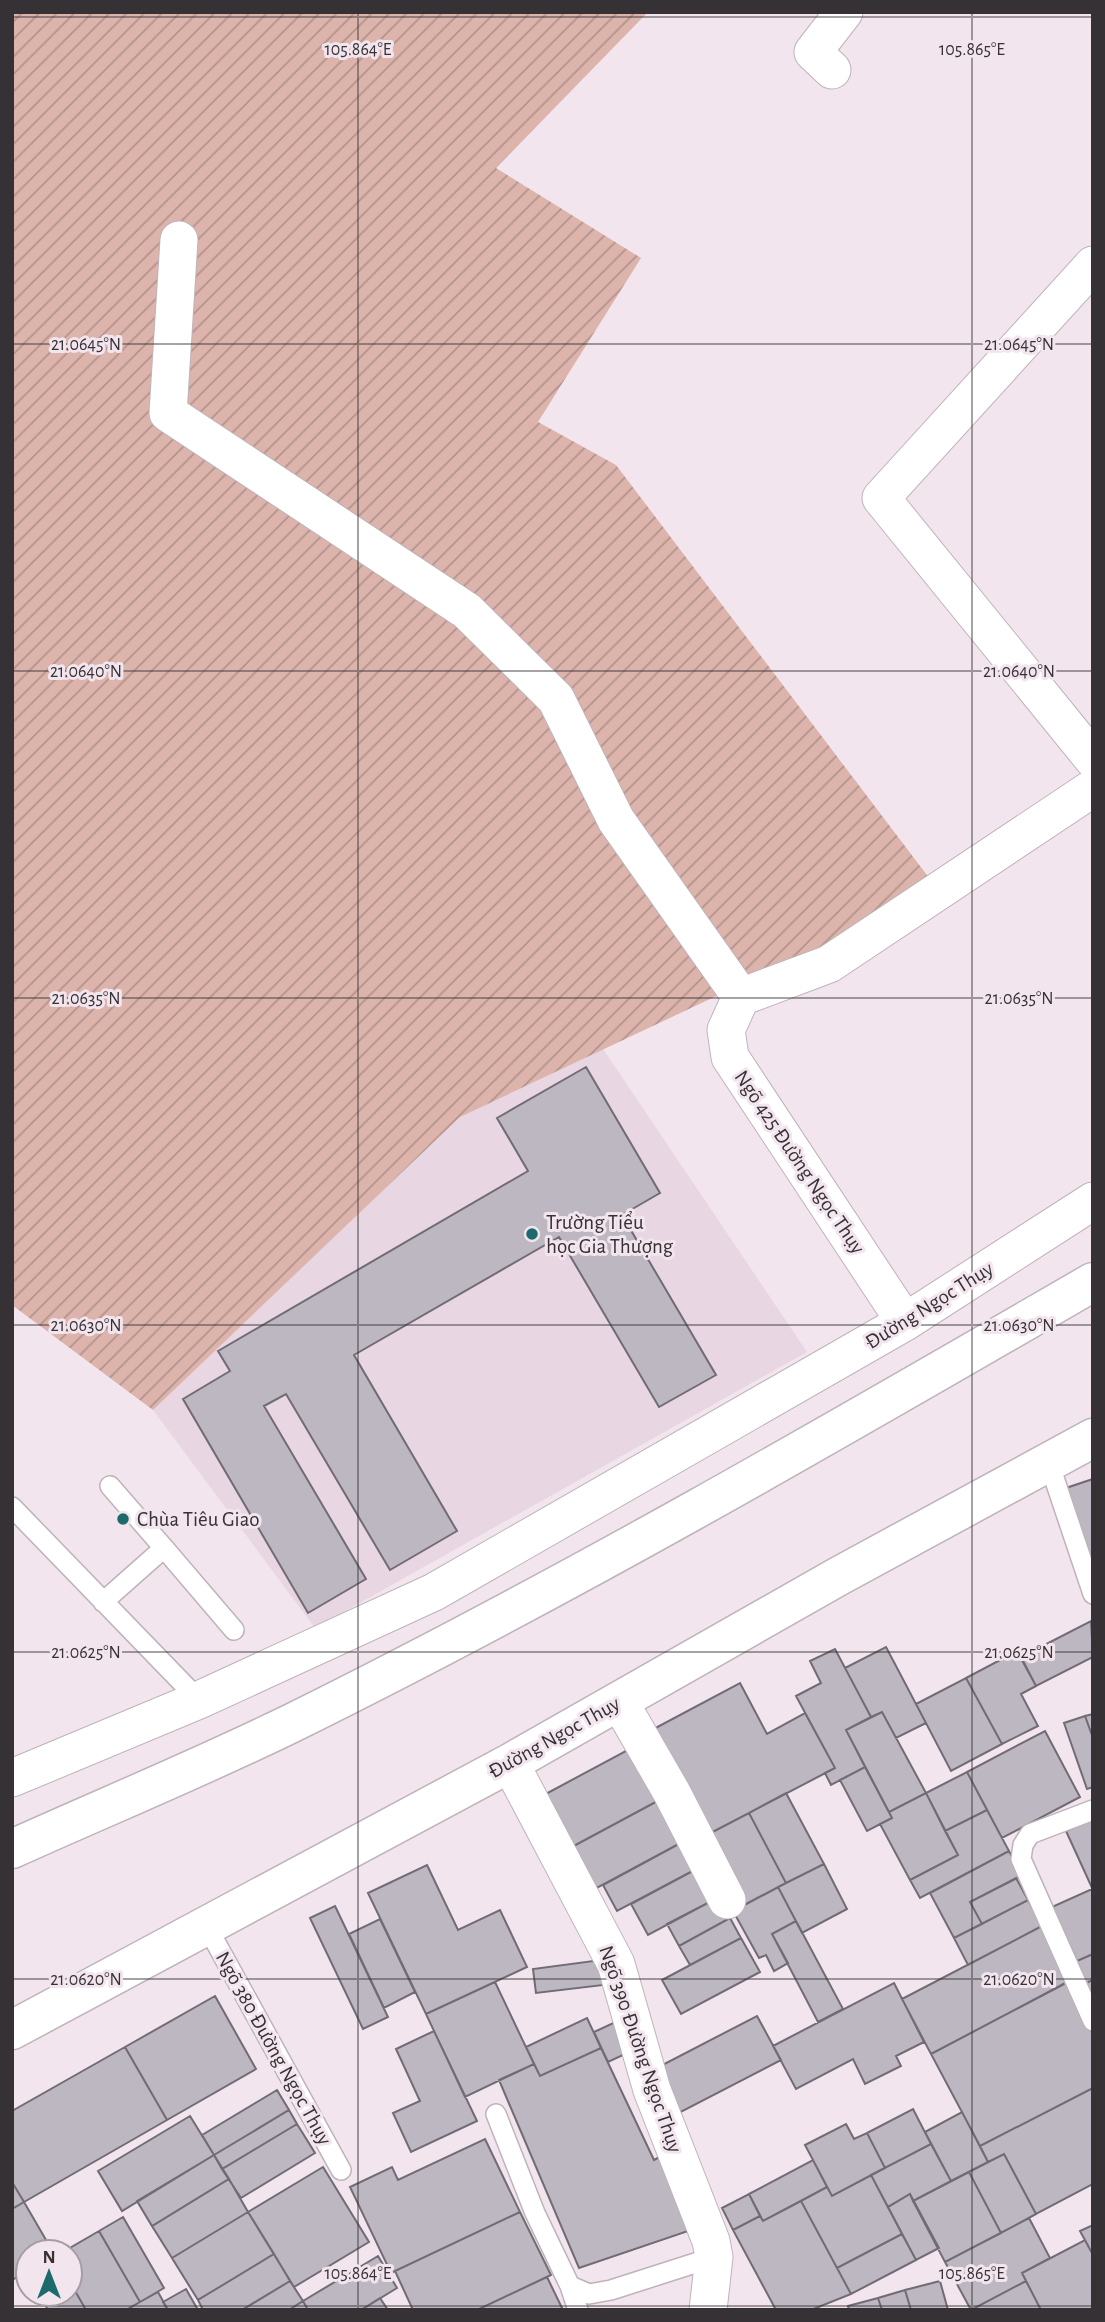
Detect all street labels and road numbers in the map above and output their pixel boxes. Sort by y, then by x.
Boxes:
street label: Ngõ 425 Đường Ngọc Thụy [730,1067,869,1258]
street label: Đường Ngọc Thụy [862,1258,997,1353]
street label: Đường Ngọc Thụy [485,1693,623,1782]
street label: Ngõ 390 Đường Ngọc Thụy [595,1943,686,2155]
street label: Ngõ 380 Đường Ngọc Thụy [212,1948,335,2148]

